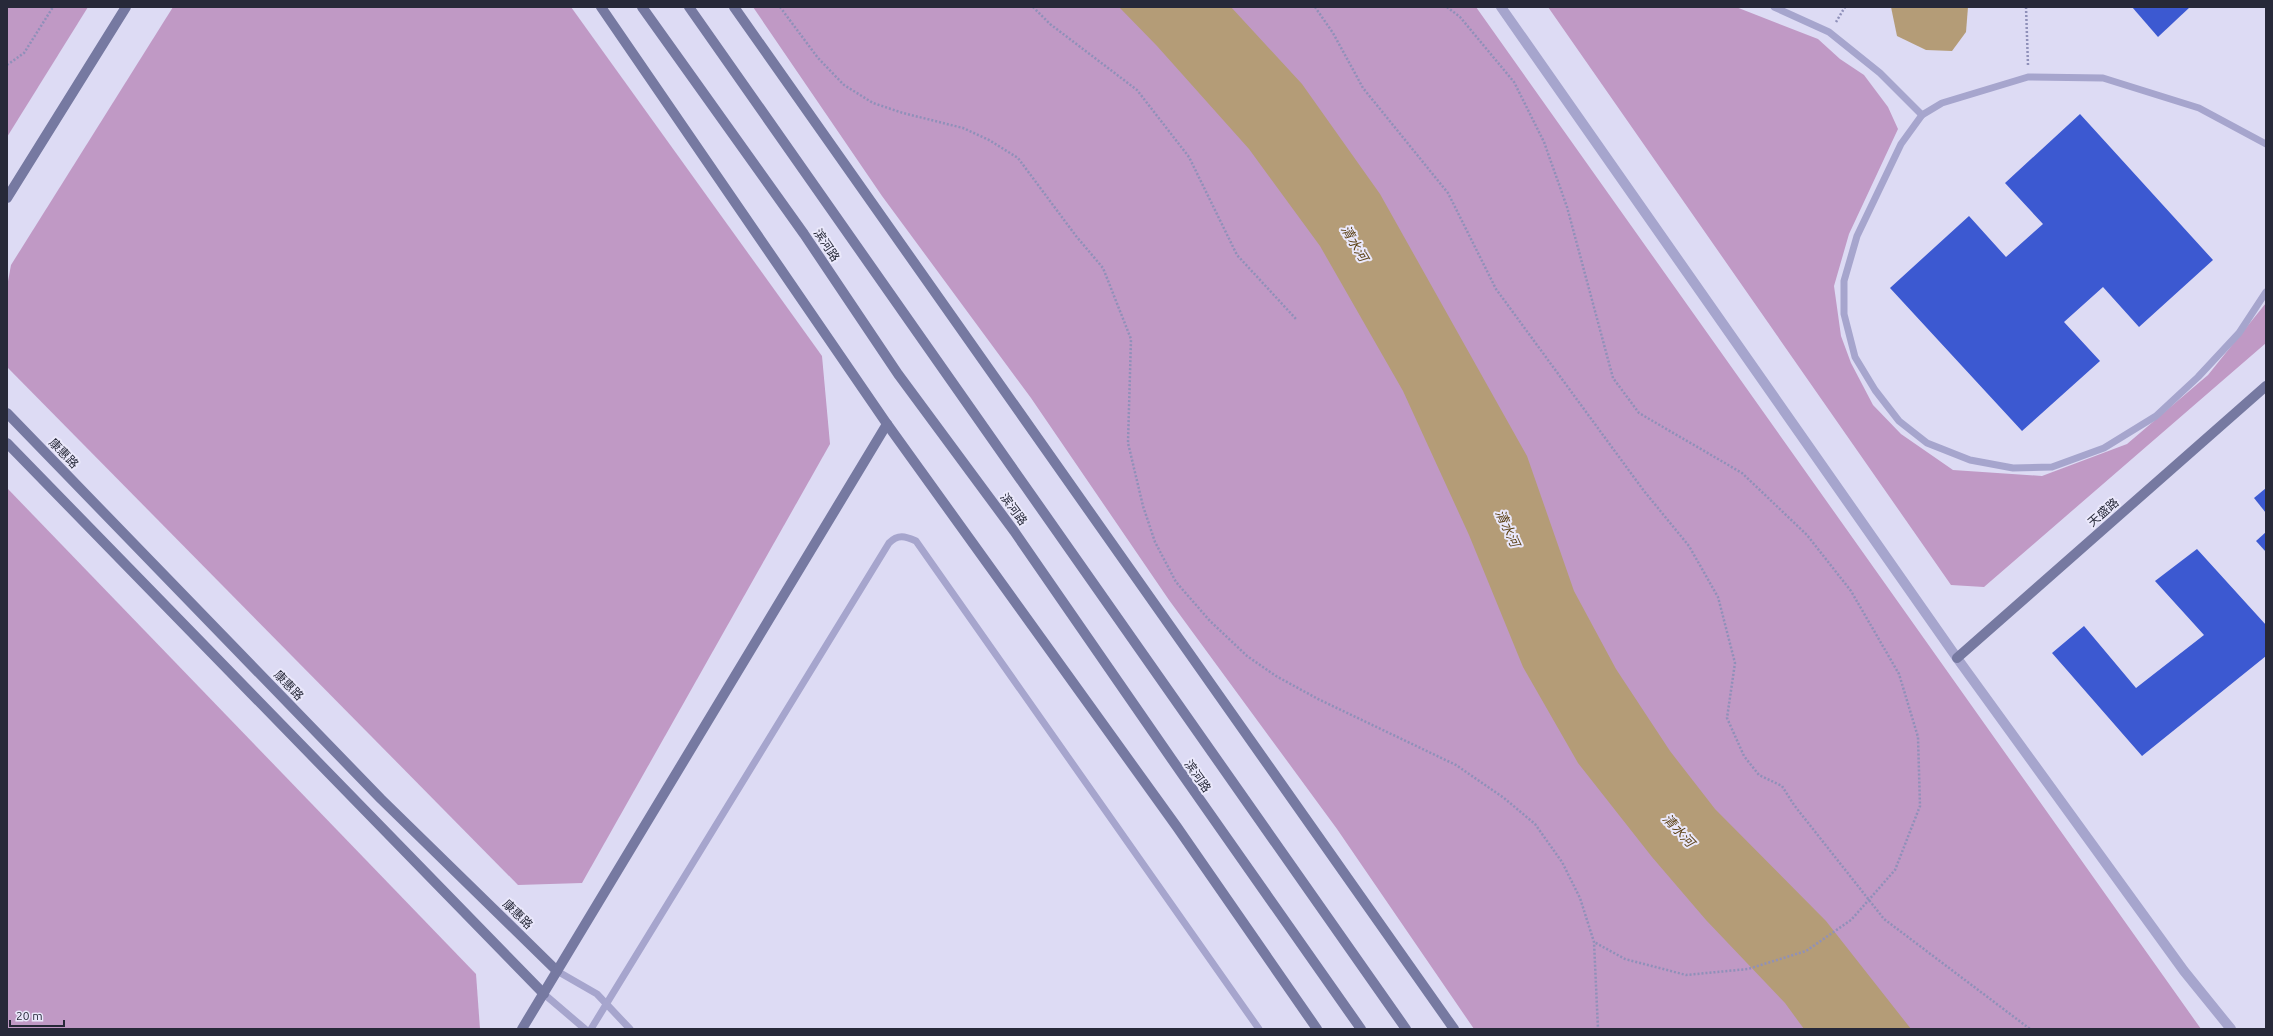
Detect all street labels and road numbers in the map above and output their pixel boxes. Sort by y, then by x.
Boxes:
street label: 滨河路 [812,226,842,264]
street label: 康惠路 [47,436,81,470]
street label: 滨河路 [998,491,1030,527]
street label: 天盛路 [2085,495,2121,529]
street label: 康惠路 [272,668,306,702]
street label: 滨河路 [1182,758,1214,794]
street label: 康惠路 [501,897,535,931]

